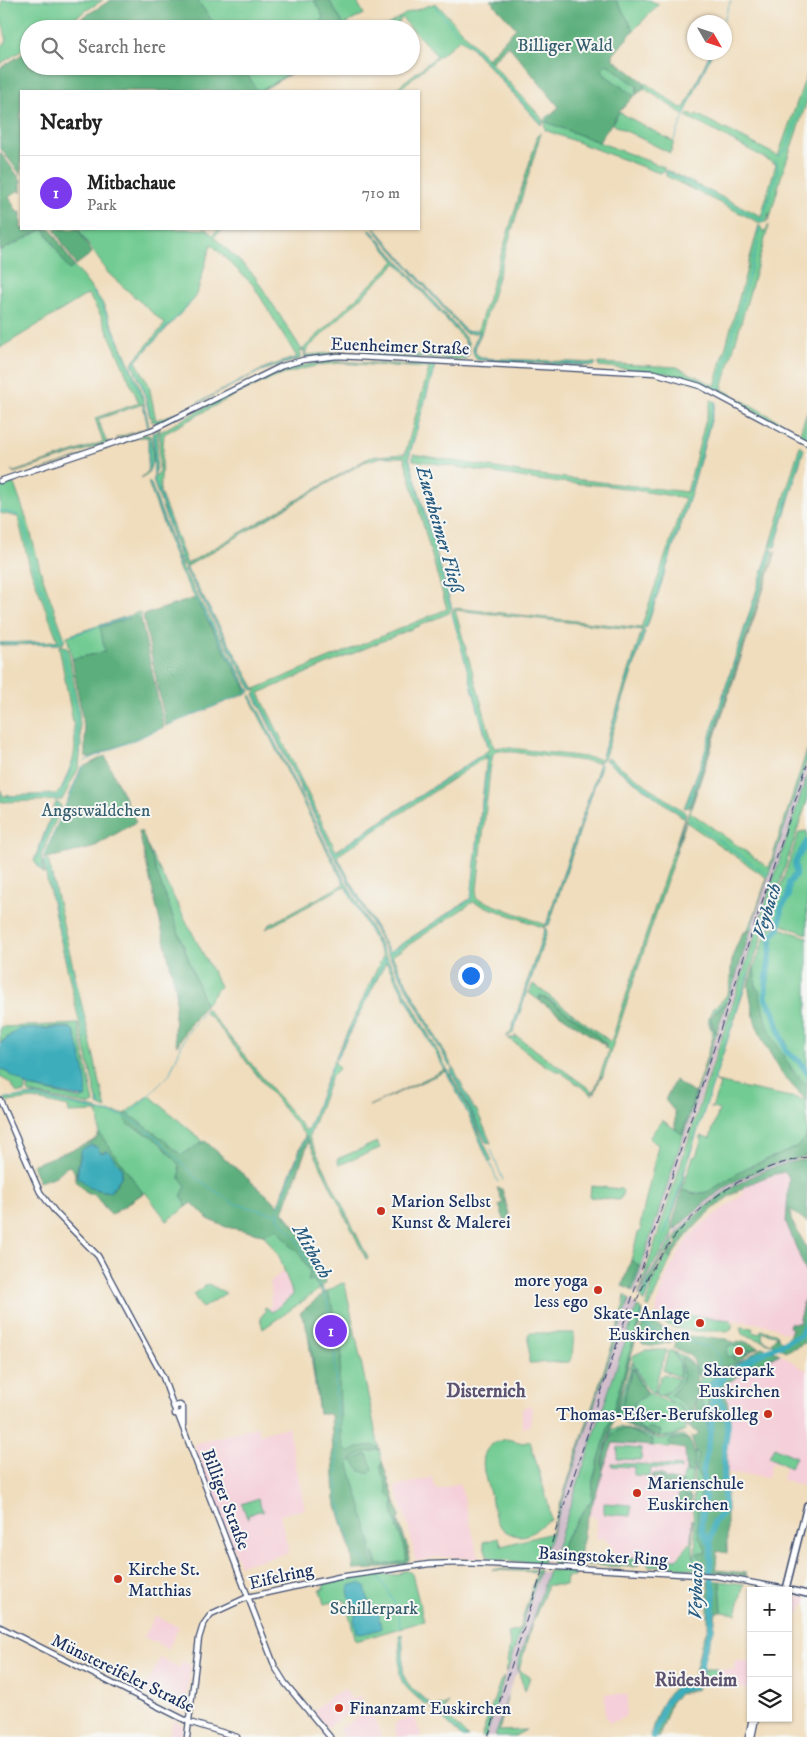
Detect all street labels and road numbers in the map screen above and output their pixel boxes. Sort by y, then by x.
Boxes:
street label: Euenheimer Straße [330,334,470,360]
street label: Billiger Straße [196,1446,254,1553]
street label: Basingstoker Ring [538,1543,669,1571]
street label: Eifelring [247,1559,316,1595]
street label: Münstereifeler Straße [47,1630,198,1718]

